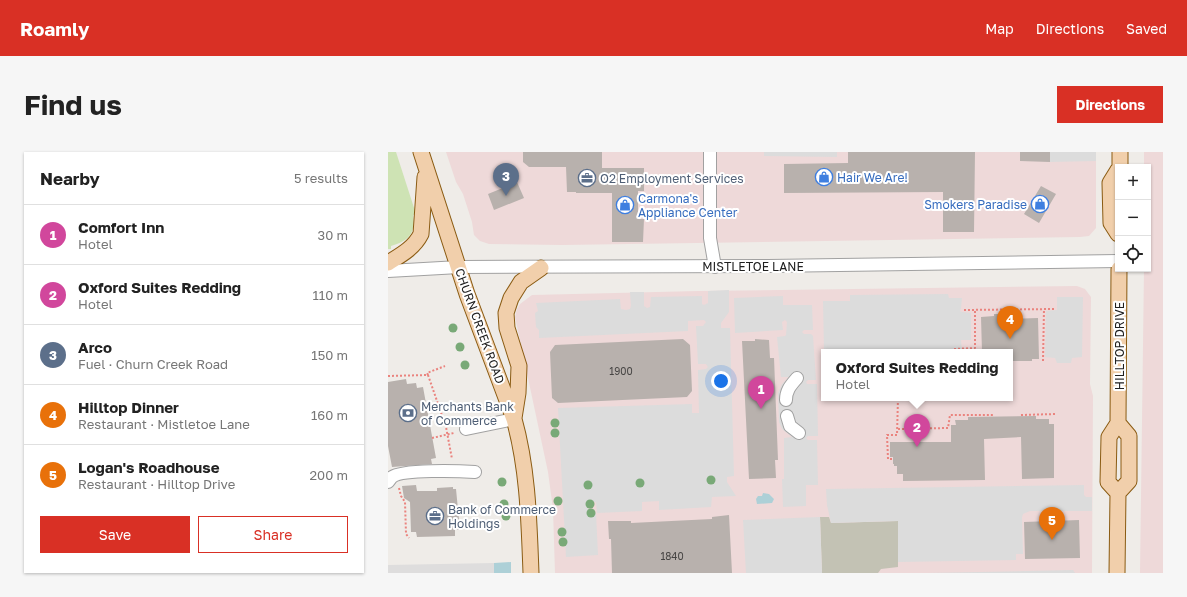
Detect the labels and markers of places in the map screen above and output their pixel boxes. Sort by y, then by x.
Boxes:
pin: 3 [493,163,519,196]
shop icon: Hair We Are! [814,167,834,187]
office icon: O2 Employment Services [577,168,597,188]
place label: Hair We Are! [837,170,908,185]
place label: O2 Employment Services [600,171,744,186]
place label: Carmona's Appliance Center [638,191,738,220]
shop icon: Smokers Paradise [1030,194,1050,214]
shop icon: Carmona's Appliance Center [615,195,635,215]
place label: Smokers Paradise [924,197,1027,212]
pin: 4 [997,306,1023,339]
pin: 1 [748,376,774,409]
place label: Merchants Bank of Commerce [421,399,514,428]
bank icon: Merchants Bank of Commerce [398,403,418,423]
pin: 2 [904,414,930,447]
place label: Bank of Commerce Holdings [448,502,556,531]
office icon: Bank of Commerce Holdings [425,506,445,526]
pin: 5 [1039,507,1065,540]

